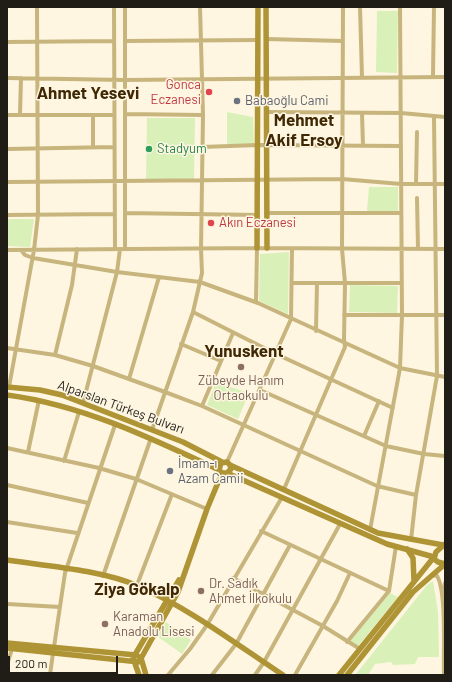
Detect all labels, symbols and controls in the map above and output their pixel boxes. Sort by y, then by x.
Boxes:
place label: Gonca Eczanesi [151,77,201,108]
district label: Ahmet Yesevi [37,83,139,103]
marker: Gonca Eczanesi [204,87,214,97]
place label: Babaoğlu Cami [245,93,329,109]
marker: Babaoğlu Cami [232,96,242,106]
district label: Mehmet Akif Ersoy [265,110,343,150]
place label: Stadyum [157,141,207,157]
marker: Stadyum [144,144,154,154]
place label: Akın Eczanesi [219,215,296,231]
marker: Akın Eczanesi [206,218,216,228]
district label: Yunuskent [204,341,284,361]
marker: Zübeyde Hanım Ortaokulu [236,362,246,372]
place label: Zübeyde Hanım Ortaokulu [198,373,284,404]
street label: Alparslan Türkeş Bulvarı [56,377,186,437]
place label: İmam-ı Azam Camii [178,456,243,487]
marker: İmam-ı Azam Camii [165,466,175,476]
place label: Dr. Sadık Ahmet İlkokulu [209,576,292,607]
district label: Ziya Gökalp [94,579,180,599]
marker: Dr. Sadık Ahmet İlkokulu [196,586,206,596]
place label: Karaman Anadolu Lisesi [113,609,195,640]
marker: Karaman Anadolu Lisesi [100,619,110,629]
scale bar [10,648,120,674]
text: 200 m [15,656,47,670]

